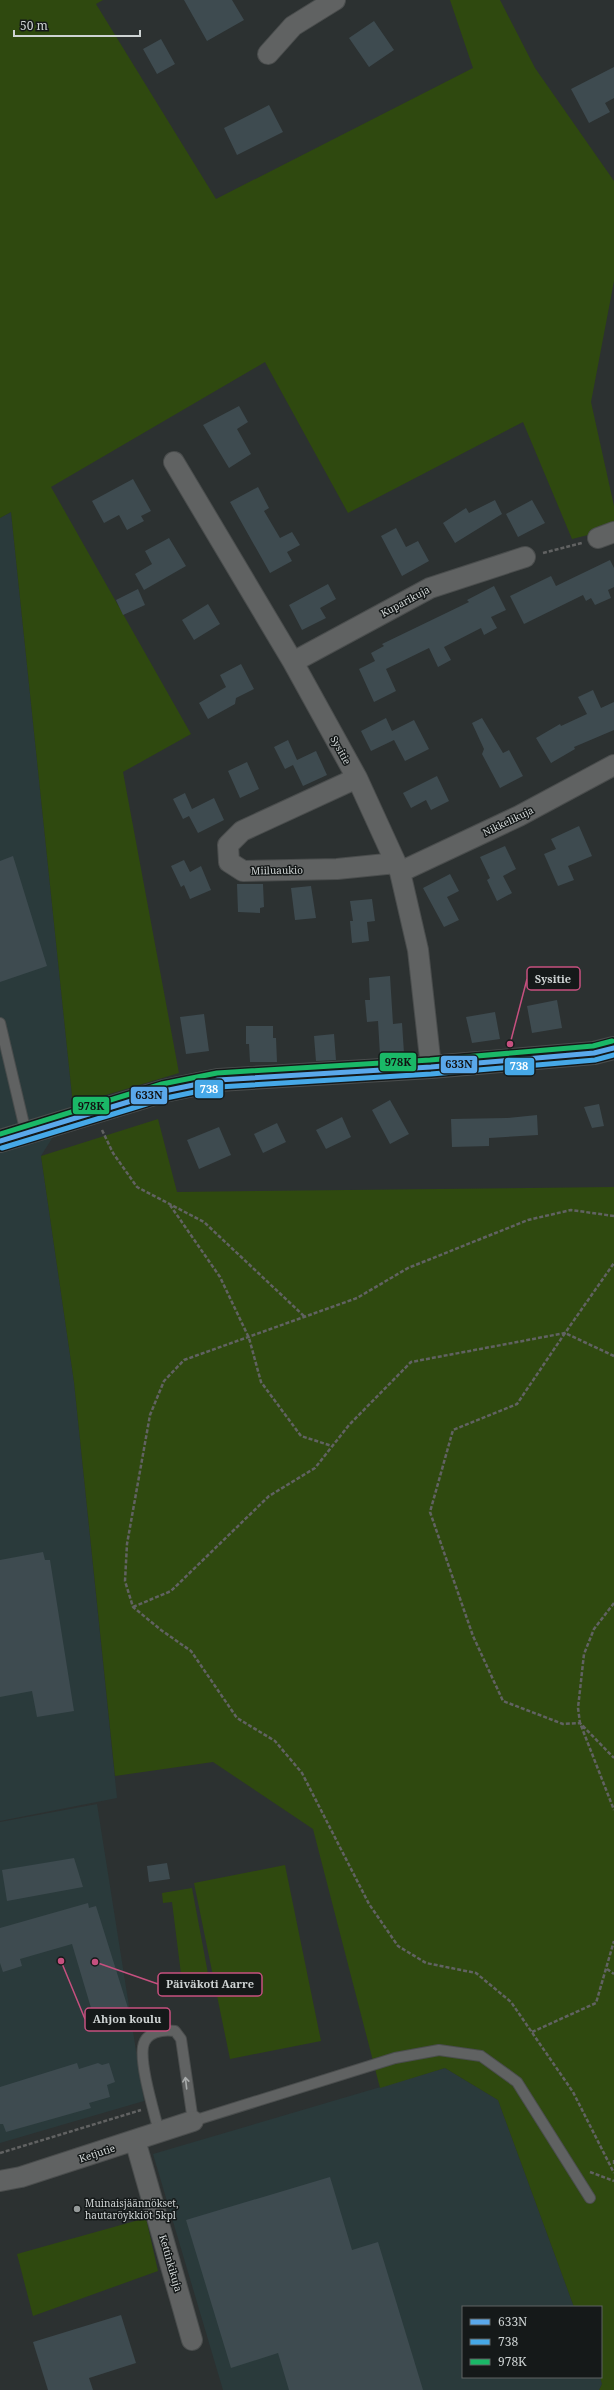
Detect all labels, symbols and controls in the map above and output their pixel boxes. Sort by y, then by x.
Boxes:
scale bar [14,12,140,38]
text: 50 m [20,17,48,34]
street label: Kuparikuja [378,582,432,620]
street label: Sysitie [327,733,355,767]
street label: Nikkelikuja [480,803,536,839]
street label: Miiluaukio [251,863,303,877]
callout: Sysitie [527,967,580,990]
text: Sysitie [535,971,571,986]
line badge: 978K [379,1052,417,1072]
text: 978K [385,1054,412,1069]
line badge: 633N [440,1055,478,1074]
text: 633N [445,1056,473,1071]
line badge: 738 [504,1057,535,1076]
text: 738 [510,1058,528,1073]
line badge: 738 [194,1079,224,1099]
text: 738 [200,1081,218,1096]
line badge: 633N [130,1086,168,1105]
text: 633N [135,1087,163,1102]
line badge: 978K [72,1096,110,1115]
text: 978K [78,1098,105,1113]
callout: Päiväkoti Aarre [158,1973,262,1996]
text: Päiväkoti Aarre [166,1976,254,1991]
callout: Ahjon koulu [85,2008,170,2031]
text: Ahjon koulu [93,2011,162,2026]
one-way arrow [182,2077,190,2090]
street label: Ketjutie [77,2141,117,2165]
place label: Muinaisjäännökset, hautaröykkiöt 5kpl [85,2196,178,2222]
marker: Muinaisjäännökset, hautaröykkiöt 5kpl [72,2204,82,2214]
street label: Kettinkikuja [156,2233,186,2294]
legend [462,2306,602,2378]
text: 633N [498,2313,527,2330]
text: 738 [498,2333,518,2350]
text: 978K [498,2353,527,2370]

